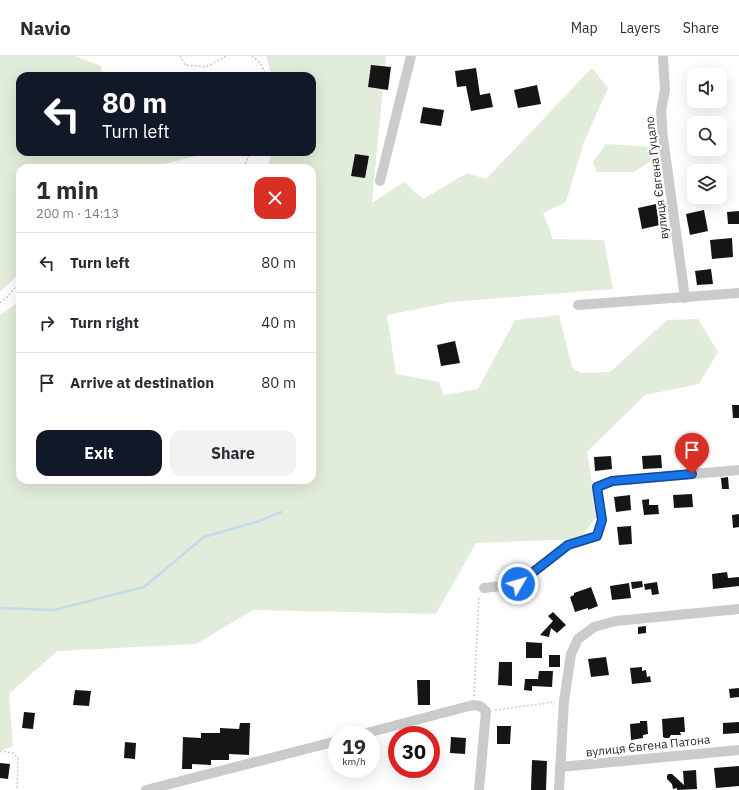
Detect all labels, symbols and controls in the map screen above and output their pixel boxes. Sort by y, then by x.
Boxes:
text: Navio [20,16,71,40]
text: Map [571,19,598,37]
text: Layers [620,19,661,37]
text: Share [683,19,719,37]
map controls [687,68,727,204]
button: sound [687,68,727,108]
text: 80 m [102,84,167,121]
icon: left [36,88,88,140]
street label: вулиця Євгена Гуцало [641,116,671,240]
button: search [687,116,727,156]
text: Turn left [102,120,170,143]
button: layers [687,164,727,204]
text: 1 min [36,174,99,206]
button: close [254,177,296,219]
text: 200 m · 14:13 [36,205,119,222]
icon: left [36,252,58,274]
text: Turn left [70,253,130,272]
text: 80 m [261,253,296,272]
icon: right [36,312,58,334]
text: Turn right [70,313,139,332]
text: 40 m [261,313,296,332]
icon: arrive [36,372,58,394]
text: Arrive at destination [70,373,214,392]
text: 80 m [261,373,296,392]
button: Exit [36,430,162,476]
button: Share [170,430,296,476]
pin [675,433,709,474]
icon: arrive [681,439,703,461]
position arrow [497,563,539,605]
speed limit sign: 30 [388,726,440,778]
street label: вулиця Євгена Патона [585,731,711,759]
text: 19 [342,733,366,760]
text: km/h [342,755,366,768]

